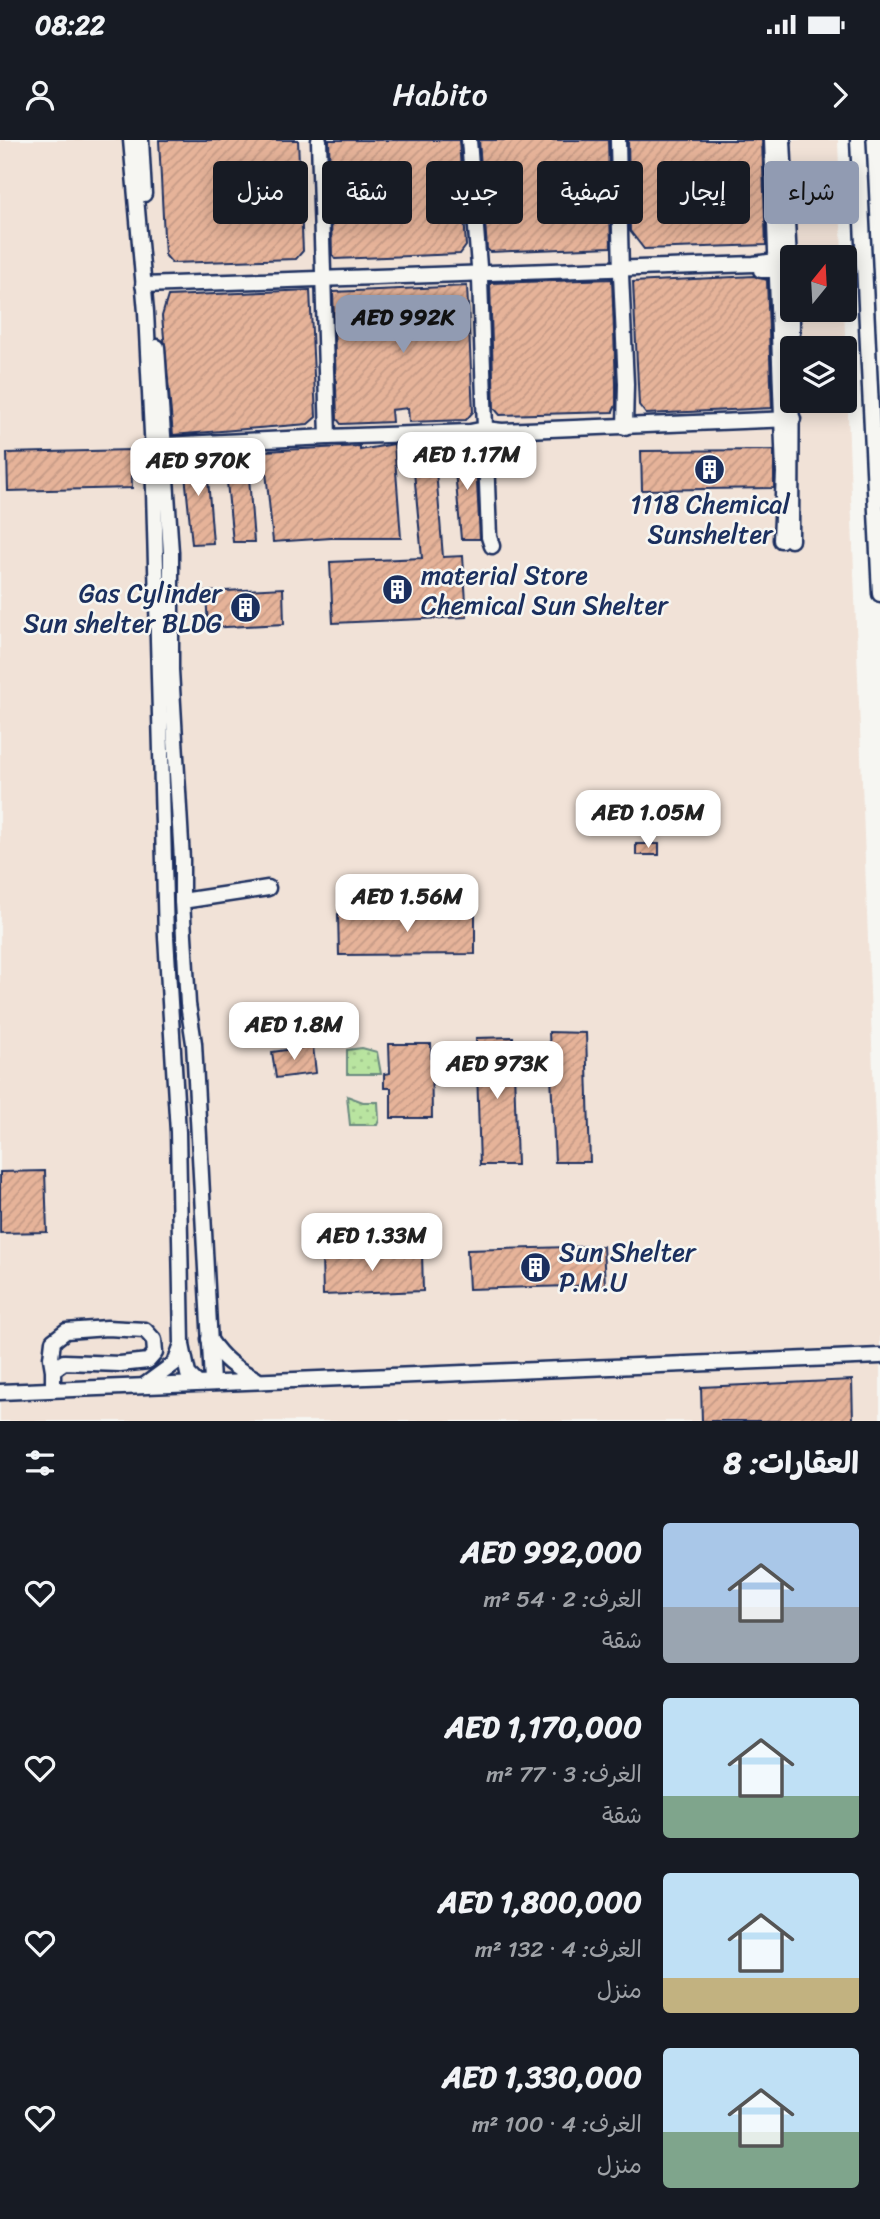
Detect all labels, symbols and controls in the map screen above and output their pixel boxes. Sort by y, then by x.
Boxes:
text: 08:22 [35,2,105,48]
text: Habito [393,66,487,123]
icon: person [21,76,59,114]
icon: forward [821,76,859,114]
chip: منزل [213,161,308,224]
chip: شقة [322,161,412,224]
chip: جديد [426,161,523,224]
chip: تصفية [537,161,643,224]
chip: إيجار [657,161,750,224]
chip: شراء [764,161,859,224]
north arrow [780,245,858,322]
map controls [780,245,857,413]
pin: AED 992K [331,296,475,355]
text: AED 992K [351,297,455,338]
button: layers [780,336,857,413]
pin: AED 1.17M [387,432,547,492]
text: AED 1.17M [413,434,521,475]
pin: AED 970K [126,438,270,498]
text: AED 970K [146,440,250,481]
building icon: 1118 Chemical Sunshelter [693,452,727,486]
place label: 1118 Chemical Sunshelter [630,481,790,557]
place label: material Store Chemical Sun Shelter [421,552,669,628]
place label: Gas Cylinder Sun shelter BLDG [23,570,223,646]
building icon: material Store Chemical Sun Shelter [381,573,415,607]
building icon: Gas Cylinder Sun shelter BLDG [228,591,262,625]
pin: AED 1.05M [568,790,728,850]
text: AED 1.05M [592,792,704,833]
pin: AED 1.56M [327,874,487,934]
text: AED 1.56M [351,876,463,917]
pin: AED 1.8M [222,1002,366,1062]
text: AED 1.8M [245,1004,343,1045]
pin: AED 973K [425,1042,569,1101]
text: AED 973K [446,1043,548,1084]
pin: AED 1.33M [292,1214,452,1273]
text: AED 1.33M [317,1215,427,1256]
place label: Sun Shelter P.M.U [559,1229,697,1305]
building icon: Sun Shelter P.M.U [519,1250,553,1284]
text: العقارات: 8 [724,1436,859,1490]
icon: filters [21,1444,59,1482]
text: AED 992,000 [461,1525,642,1579]
icon: home [719,1551,803,1635]
icon: heart [21,1574,59,1612]
text: الغرف: 2 · 54 m² [484,1579,642,1620]
text: شقة [602,1620,642,1661]
text: AED 1,170,000 [445,1700,642,1754]
icon: home [719,1726,803,1810]
icon: heart [21,1749,59,1787]
text: الغرف: 3 · 77 m² [486,1754,642,1795]
text: شقة [602,1795,642,1836]
text: AED 1,800,000 [438,1875,642,1929]
icon: home [719,1901,803,1985]
icon: heart [21,1924,59,1962]
text: الغرف: 4 · 132 m² [475,1929,642,1970]
text: منزل [597,1970,642,2011]
text: AED 1,330,000 [442,2050,642,2104]
icon: home [719,2076,803,2160]
icon: heart [21,2099,59,2137]
text: الغرف: 4 · 100 m² [472,2104,642,2145]
text: منزل [597,2145,642,2186]

